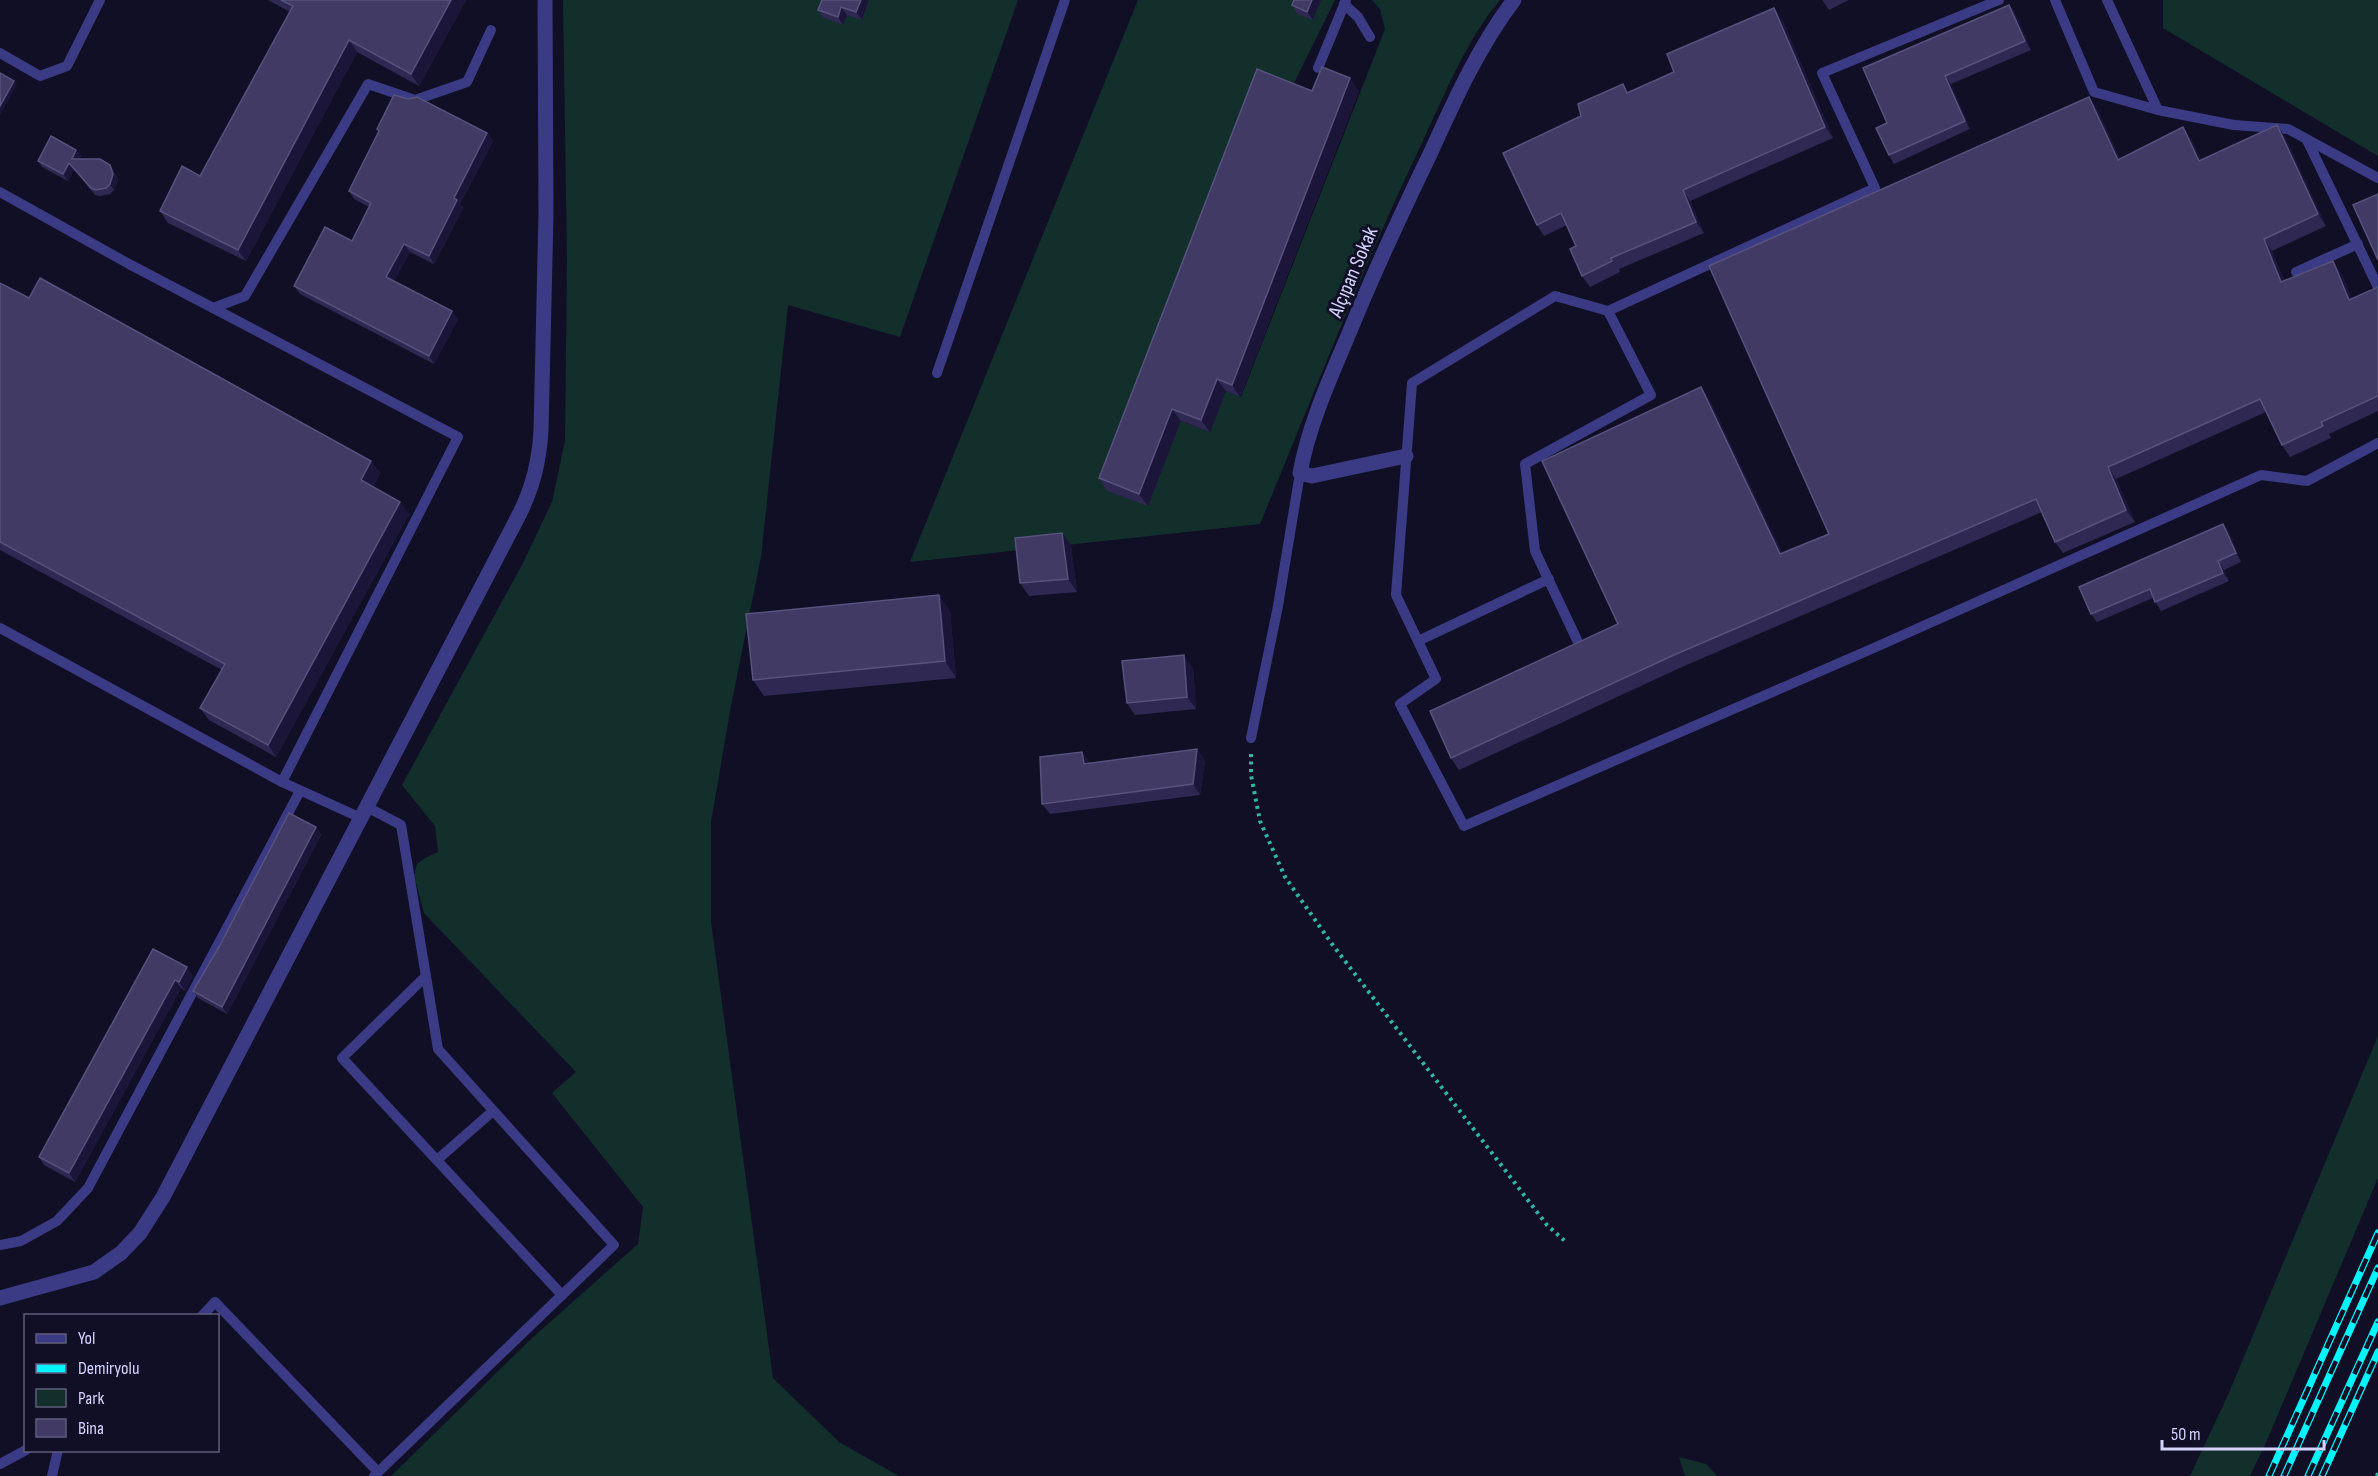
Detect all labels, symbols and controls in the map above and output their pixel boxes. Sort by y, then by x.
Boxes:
street label: Alçıpan Sokak [1322,223,1383,322]
legend [24,1314,219,1452]
text: Yol [78,1328,95,1349]
text: Demiryolu [78,1358,139,1379]
text: Park [78,1388,104,1409]
scale bar [2162,1413,2324,1451]
text: Bina [78,1418,104,1439]
text: 50 m [2171,1424,2201,1445]

